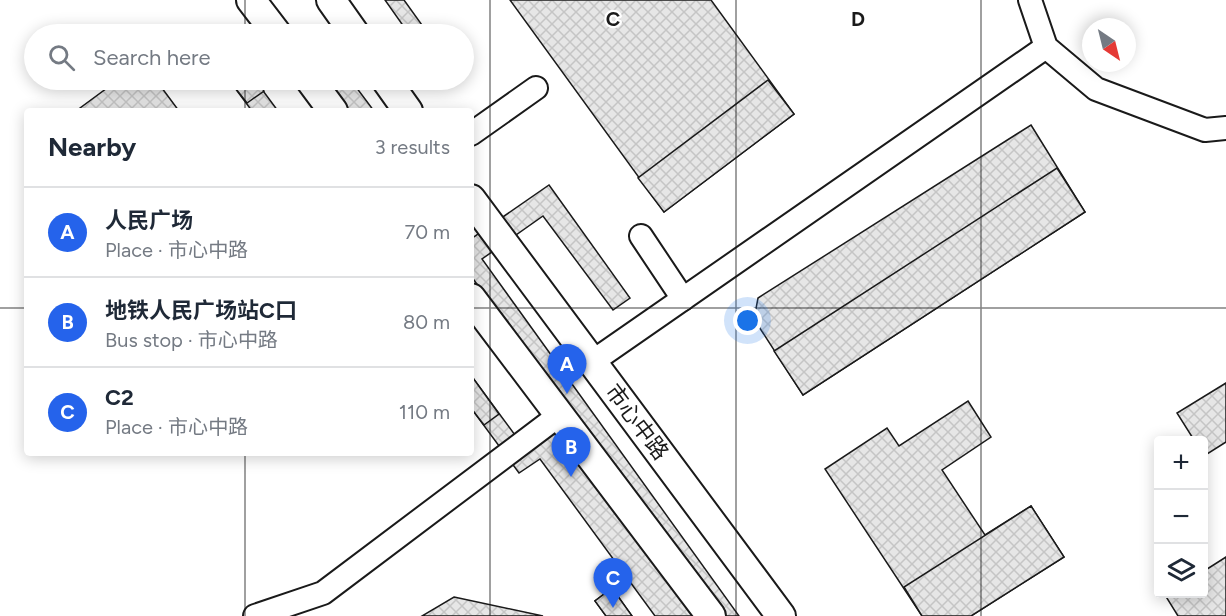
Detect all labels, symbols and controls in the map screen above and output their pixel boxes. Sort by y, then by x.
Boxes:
text: C [606,7,620,31]
text: D [851,7,865,31]
north arrow [1082,18,1136,72]
search box [24,24,474,90]
icon: search [45,41,78,74]
text: Search here [93,44,211,71]
text: Nearby [48,131,136,163]
text: 3 results [375,135,450,159]
text: 人民广场 [105,207,193,234]
text: A [60,220,75,244]
text: 70 m [404,220,450,244]
text: Place · 市心中路 [105,238,248,262]
text: 地铁人民广场站C口 [105,297,297,324]
your location [733,306,762,335]
text: B [61,310,74,334]
text: 80 m [403,310,450,334]
text: Bus stop · 市心中路 [105,328,278,352]
pin: A [548,344,586,394]
street label: 市心中路 [600,379,674,465]
text: C2 [105,384,134,411]
text: C [60,400,75,424]
text: 110 m [399,400,450,424]
text: Place · 市心中路 [105,415,248,439]
pin: B [552,428,590,477]
map controls [1154,436,1208,598]
button: + [1154,436,1208,490]
button: − [1154,490,1208,544]
button: layers [1154,544,1208,598]
pin: C [594,558,632,608]

